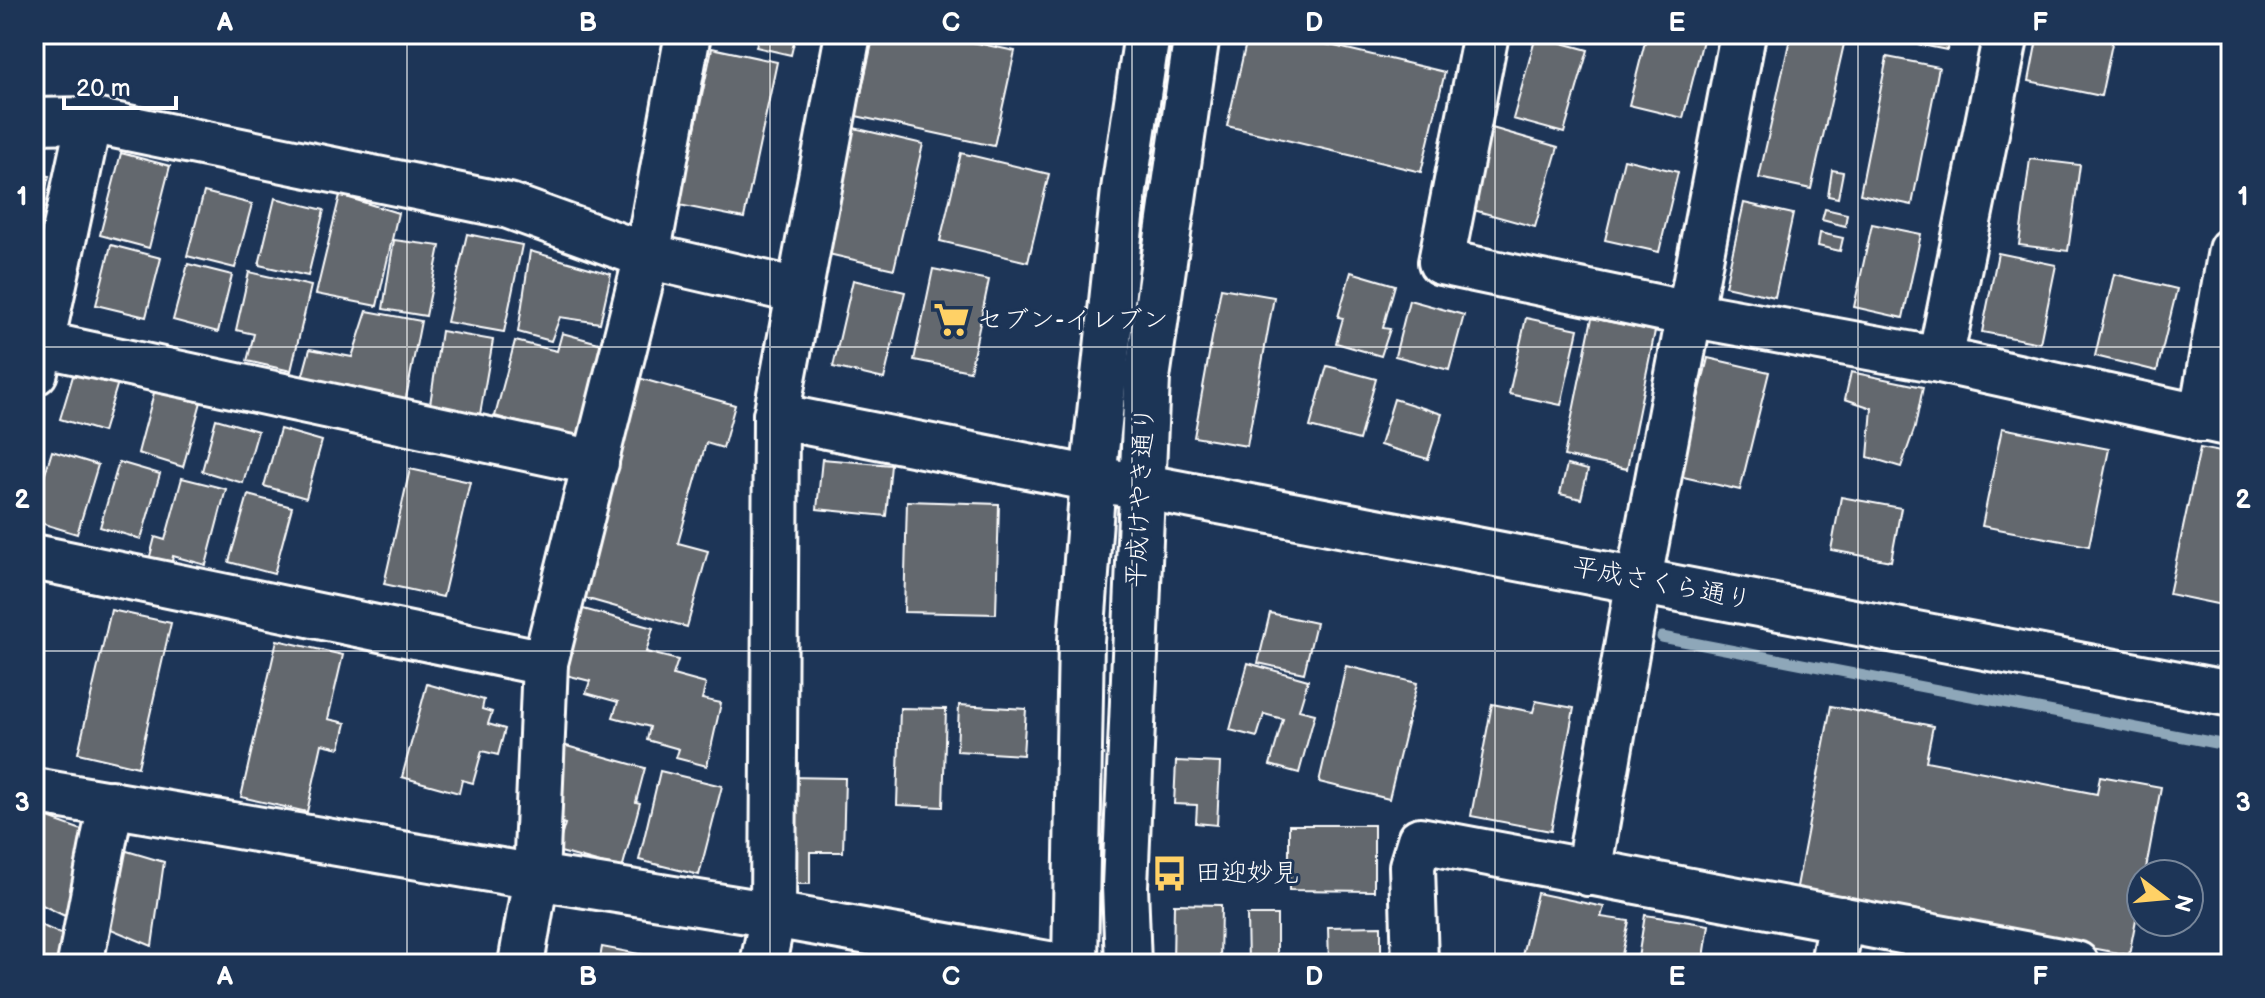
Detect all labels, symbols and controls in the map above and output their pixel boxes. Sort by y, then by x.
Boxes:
text: A [216,8,233,39]
text: B [579,8,597,39]
text: C [942,8,960,39]
text: D [1305,8,1323,39]
text: E [1669,8,1686,39]
text: F [2032,8,2048,39]
scale bar [64,60,176,110]
text: 20 m [76,74,131,103]
text: 1 [17,182,27,213]
text: 1 [2238,182,2248,213]
supermarket icon: セブン-イレブン [932,301,970,339]
place label: セブン-イレブン [977,305,1169,336]
street label: 平成けやき通り [1121,405,1161,589]
text: 2 [14,485,30,516]
text: 2 [2235,485,2251,516]
street label: 平成さくら通り [1570,551,1754,617]
text: 3 [14,788,30,819]
text: 3 [2235,788,2251,819]
bus stop icon: 田迎妙見 [1150,854,1188,892]
place label: 田迎妙見 [1195,858,1299,889]
north arrow [2125,858,2205,938]
text: N [2168,891,2198,915]
text: A [216,962,233,993]
text: B [579,962,597,993]
text: C [942,962,960,993]
text: D [1305,962,1323,993]
text: E [1669,962,1686,993]
text: F [2032,962,2048,993]

